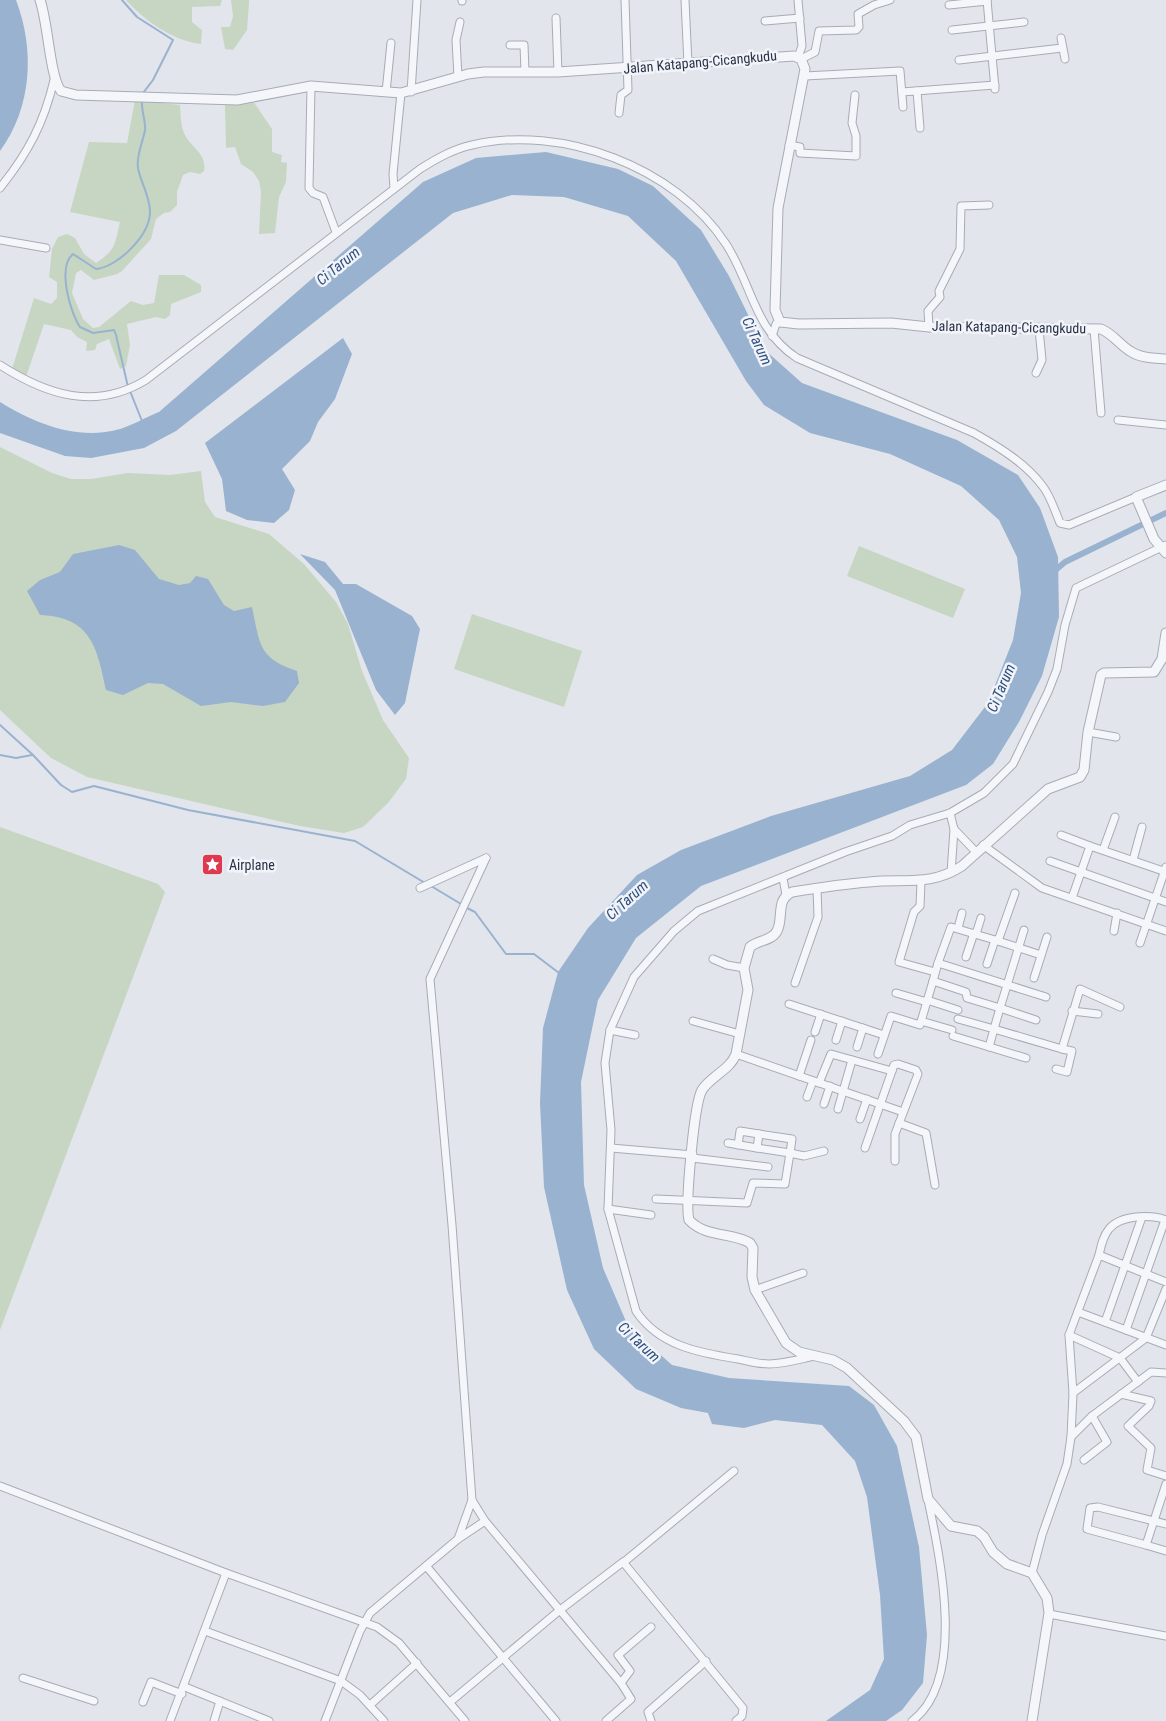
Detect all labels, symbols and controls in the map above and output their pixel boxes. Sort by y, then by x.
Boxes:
street label: Jalan Katapang-Cicangkudu [623,47,777,77]
water label: Ci Tarum [313,243,363,289]
water label: Ci Tarum [738,314,776,368]
street label: Jalan Katapang-Cicangkudu [932,318,1086,336]
water label: Ci Tarum [983,661,1019,715]
place icon: Airplane [201,853,225,877]
place label: Airplane [229,857,275,873]
water label: Ci Tarum [602,876,652,924]
water label: Ci Tarum [614,1318,664,1366]

